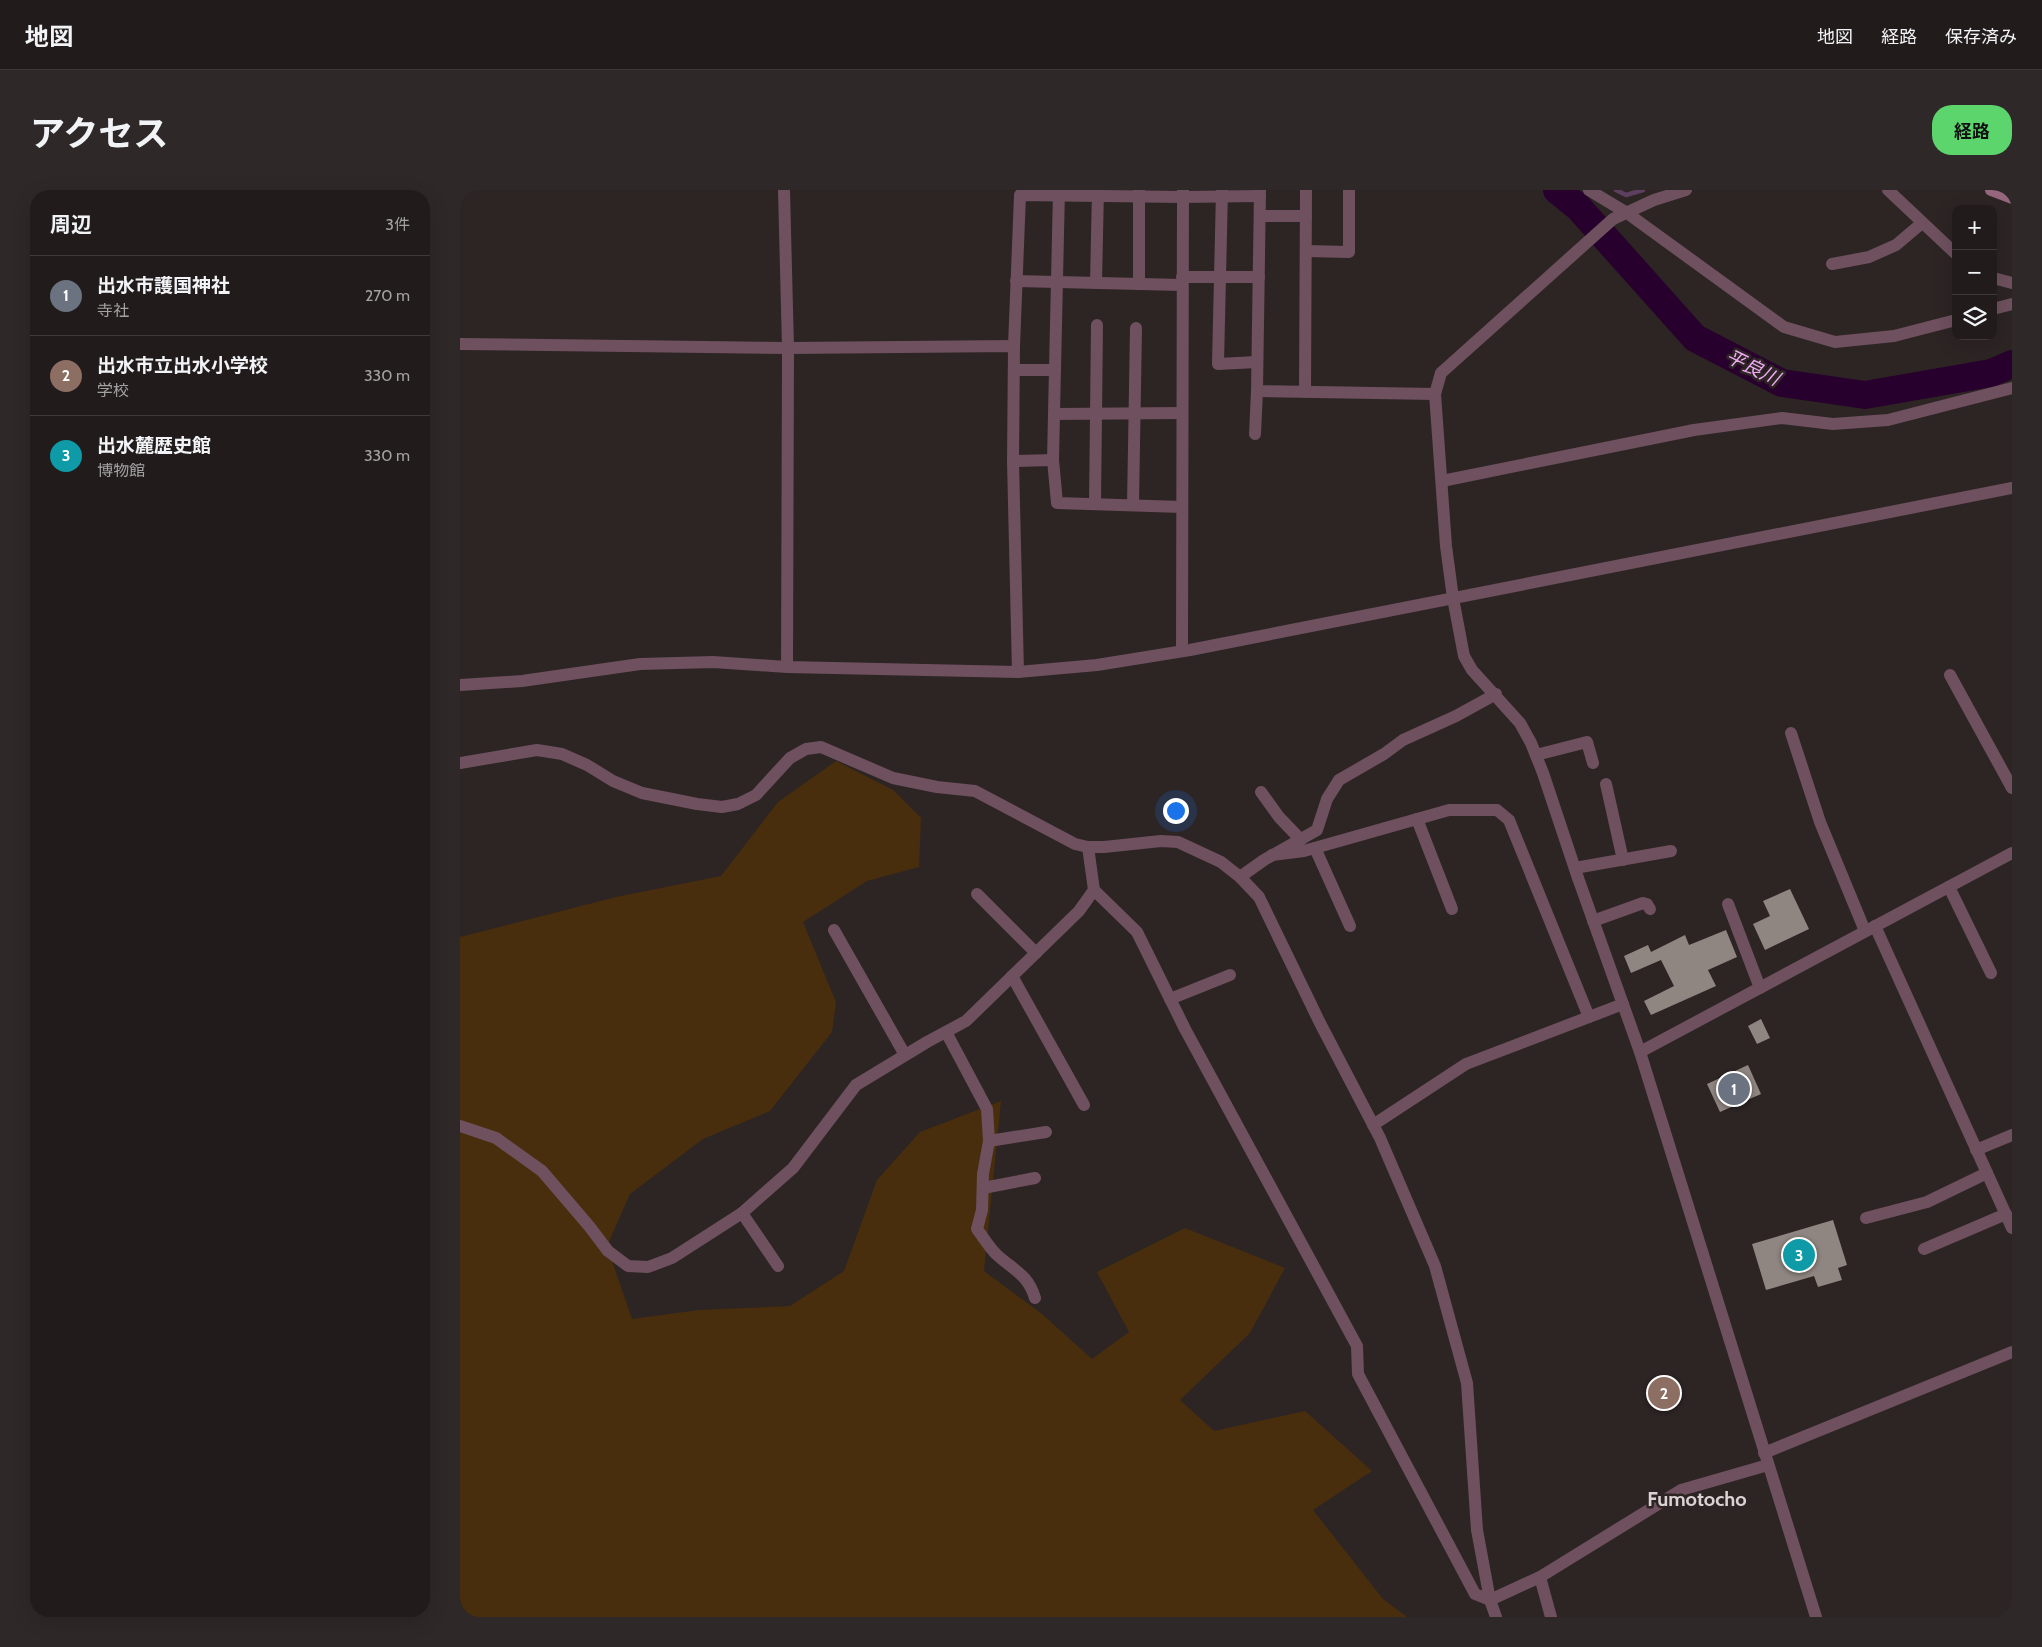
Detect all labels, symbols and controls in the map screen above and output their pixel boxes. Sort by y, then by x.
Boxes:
text: 地図 [25,22,73,51]
text: 地図 [1817,26,1853,48]
text: 経路 [1881,26,1917,48]
text: 保存済み [1945,26,2017,48]
button: 経路 [1932,105,2012,155]
text: アクセス [30,112,168,155]
map controls [1952,205,1997,340]
button: + [1952,205,1997,250]
text: 周辺 [50,212,92,237]
text: 3件 [385,215,410,234]
button: − [1952,250,1997,295]
text: 出水市護国神社 [97,274,230,297]
text: 1 [63,286,69,305]
text: 270 m [365,286,410,305]
button: layers [1952,295,1997,340]
text: 寺社 [97,301,129,320]
water label: 平良川 [1722,345,1785,391]
text: 出水市立出水小学校 [97,354,268,377]
text: 2 [62,366,70,385]
text: 330 m [364,366,410,385]
text: 学校 [97,381,129,400]
text: 出水麓歴史館 [97,434,211,457]
text: 3 [62,446,70,465]
text: 330 m [364,446,410,465]
text: 博物館 [97,461,145,480]
your location [1163,798,1189,824]
pin: 1 [1718,1070,1750,1108]
pin: 3 [1783,1236,1815,1274]
pin: 2 [1648,1374,1680,1412]
district label: Fumotocho [1647,1487,1747,1511]

